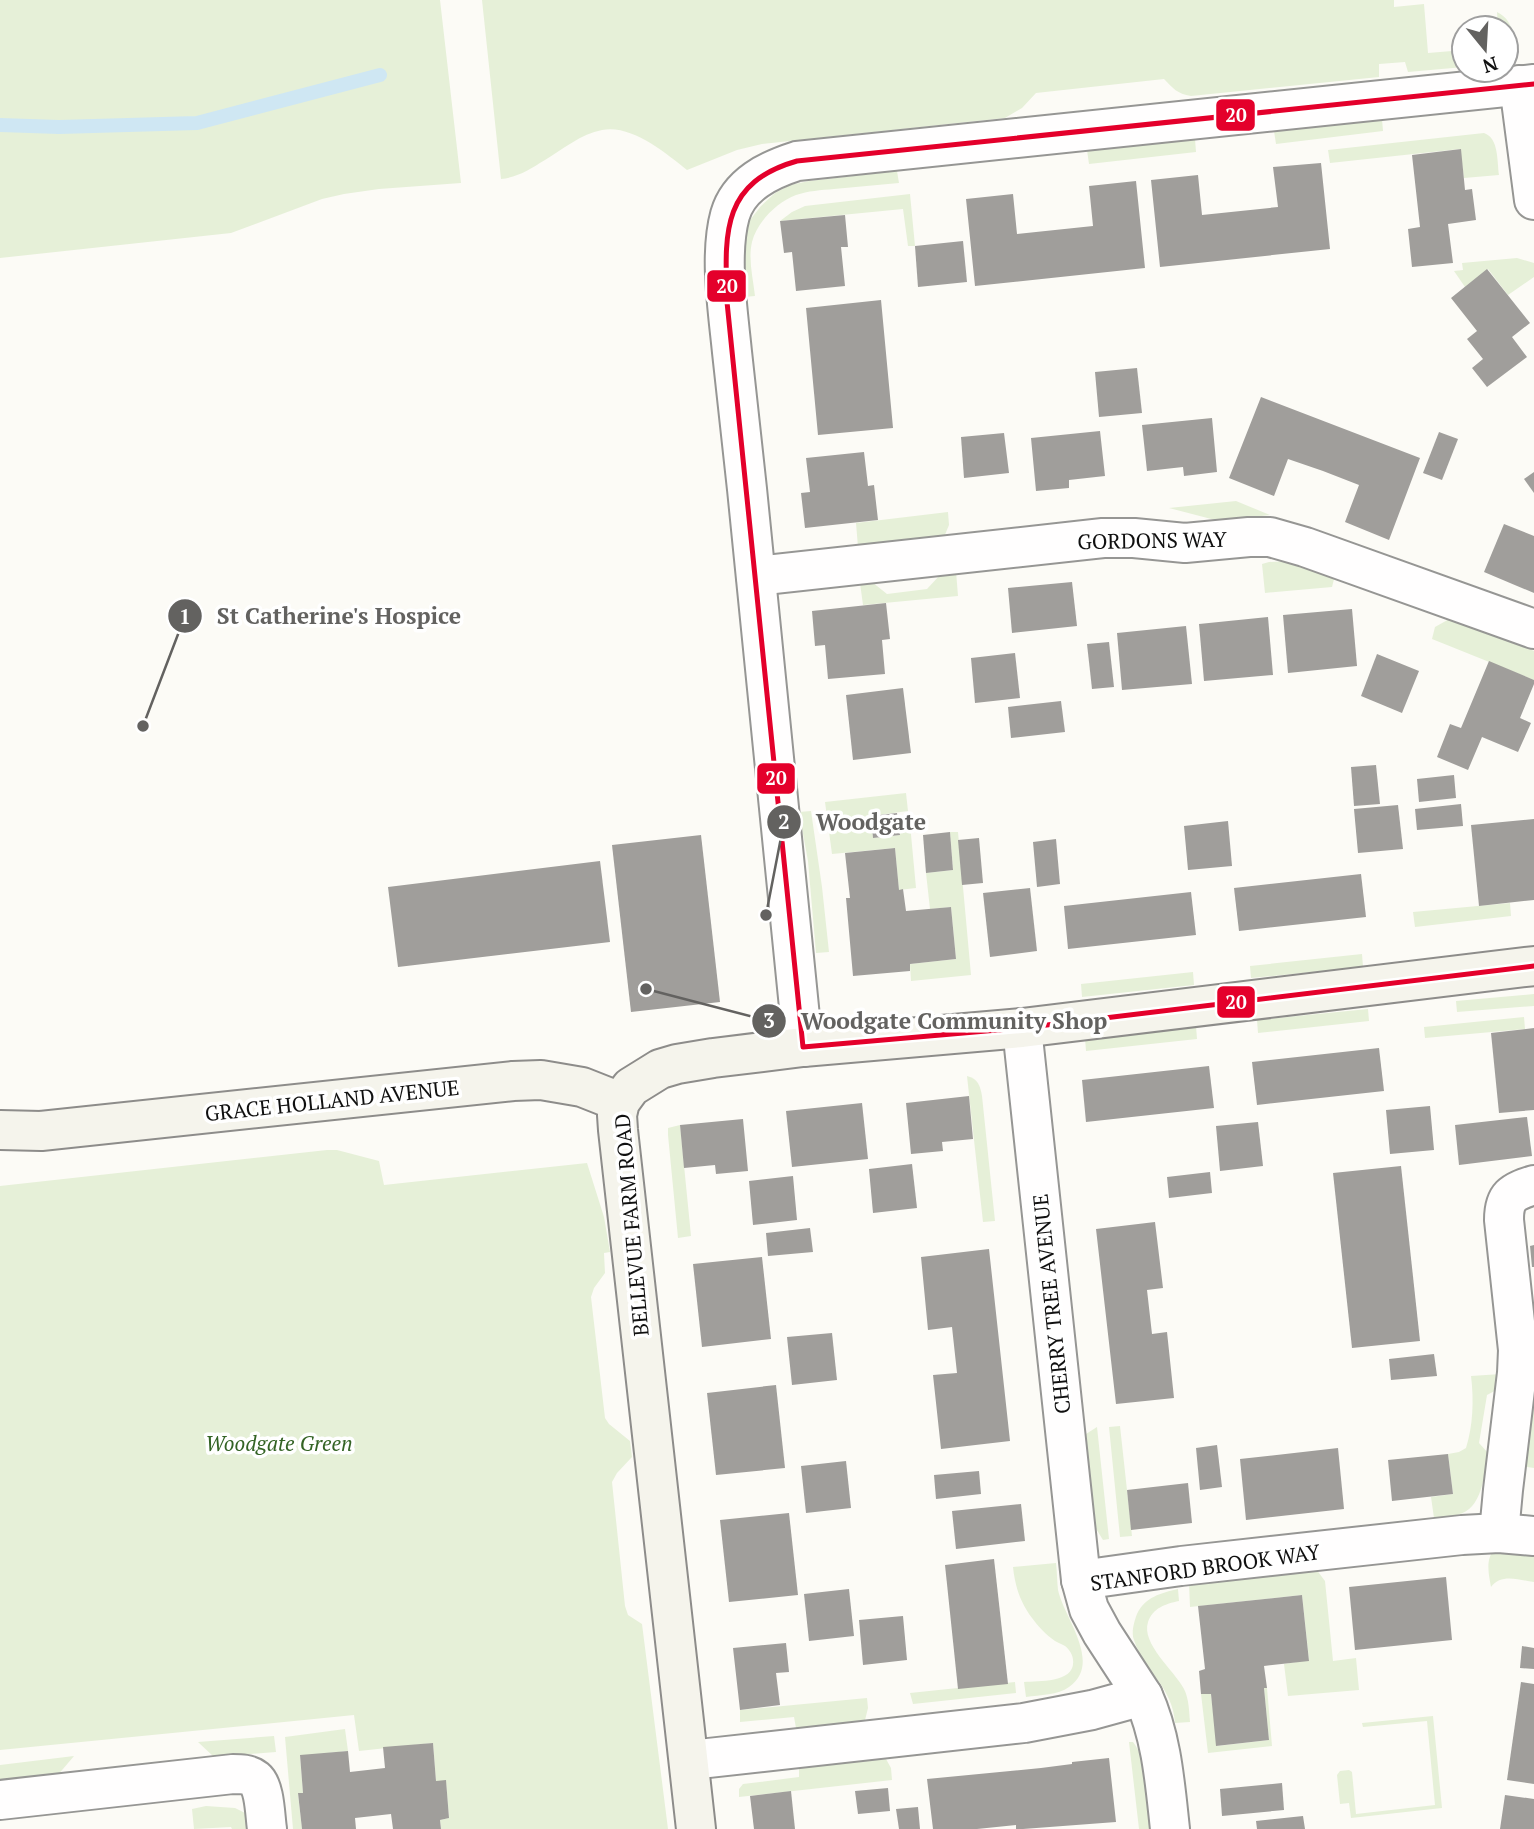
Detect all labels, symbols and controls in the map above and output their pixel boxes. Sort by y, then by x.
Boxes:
north arrow [1450,14,1520,84]
text: N [1479,52,1501,80]
line badge: 20 [1215,98,1256,132]
text: 20 [1225,102,1247,127]
line badge: 20 [706,269,747,303]
text: 20 [716,273,738,298]
street label: GORDONS WAY [1077,525,1227,555]
callout: St Catherine's Hospice [168,594,475,638]
text: St Catherine's Hospice [217,600,461,631]
text: 1 [179,602,191,630]
line badge: 20 [756,762,796,795]
text: 20 [765,765,787,790]
callout: Woodgate [767,800,940,844]
text: Woodgate [816,806,926,837]
text: 2 [778,807,790,835]
line badge: 20 [1216,985,1256,1019]
text: 20 [1225,989,1247,1014]
callout: Woodgate Community Shop [751,999,1121,1043]
text: Woodgate Community Shop [801,1005,1107,1036]
text: 3 [763,1006,775,1034]
street label: GRACE HOLLAND AVENUE [203,1073,461,1127]
street label: BELLEVUE FARM ROAD [607,1112,655,1338]
street label: CHERRY TREE AVENUE [1026,1193,1076,1415]
park label: Woodgate Green [205,1429,353,1457]
street label: STANFORD BROOK WAY [1088,1537,1322,1597]

